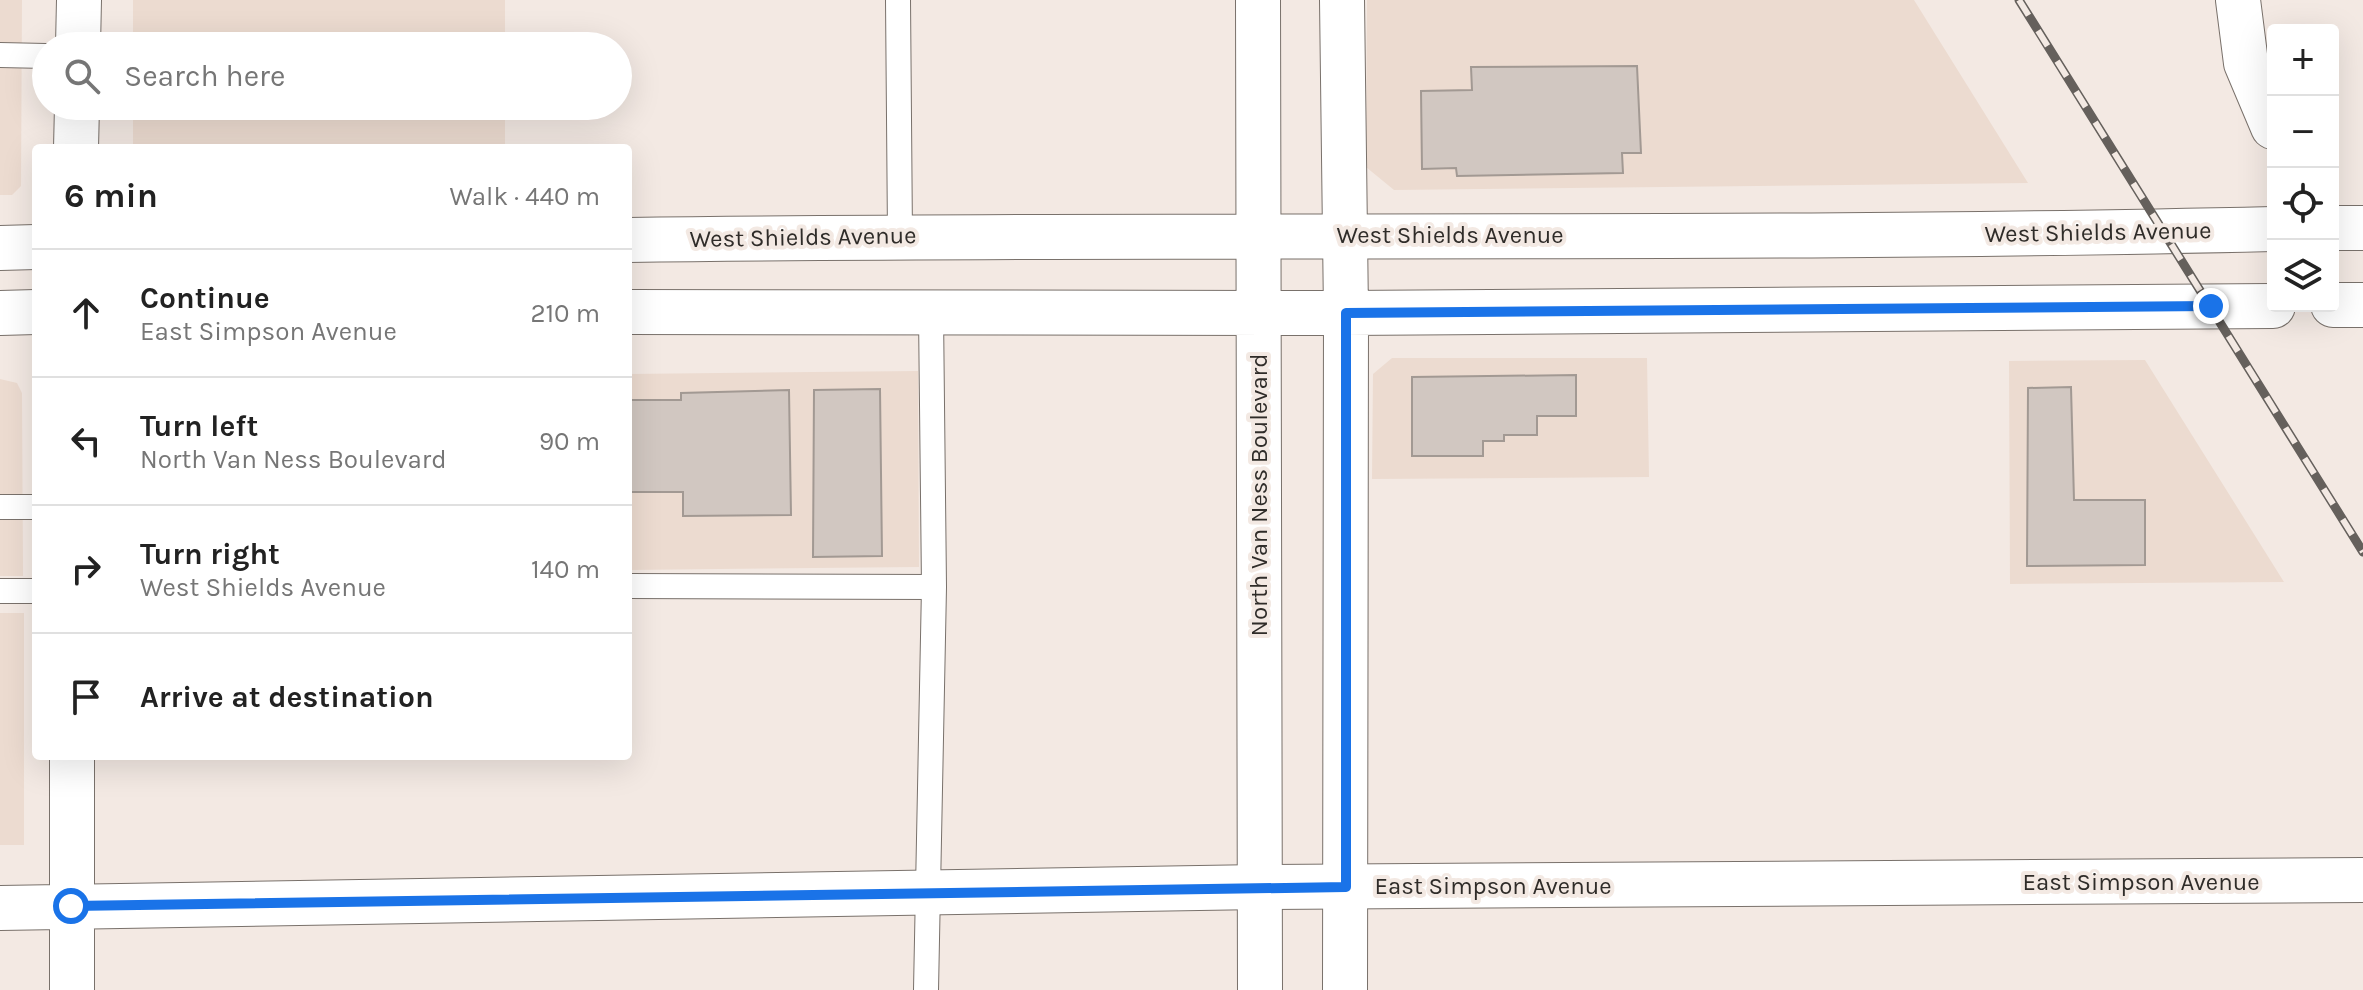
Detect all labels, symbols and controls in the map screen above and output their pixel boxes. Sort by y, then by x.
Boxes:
map controls [2267,24,2339,312]
button: + [2267,24,2339,96]
search box [32,32,632,120]
icon: search [60,54,104,98]
text: Search here [124,58,285,94]
button: − [2267,96,2339,168]
button: locate [2267,168,2339,240]
text: 6 min [64,176,158,216]
text: Walk · 440 m [449,181,600,212]
street label: West Shields Avenue [1984,216,2212,248]
street label: West Shields Avenue [689,221,917,253]
street label: West Shields Avenue [1336,221,1564,249]
button: layers [2267,240,2339,312]
text: Continue [140,280,270,316]
route end [2193,288,2229,324]
icon: ahead [64,291,108,335]
text: 210 m [530,298,600,329]
text: East Simpson Avenue [140,316,397,347]
street label: North Van Ness Boulevard [1245,354,1273,637]
text: Turn left [140,408,258,444]
icon: left [64,419,108,463]
text: 90 m [539,426,600,457]
text: North Van Ness Boulevard [140,444,447,475]
text: Turn right [140,536,280,572]
icon: right [64,547,108,591]
text: 140 m [531,554,600,585]
text: West Shields Avenue [140,572,386,603]
icon: arrive [64,675,108,719]
text: Arrive at destination [140,679,434,715]
street label: East Simpson Avenue [2022,868,2260,896]
street label: East Simpson Avenue [1374,872,1612,900]
route start [53,888,89,924]

